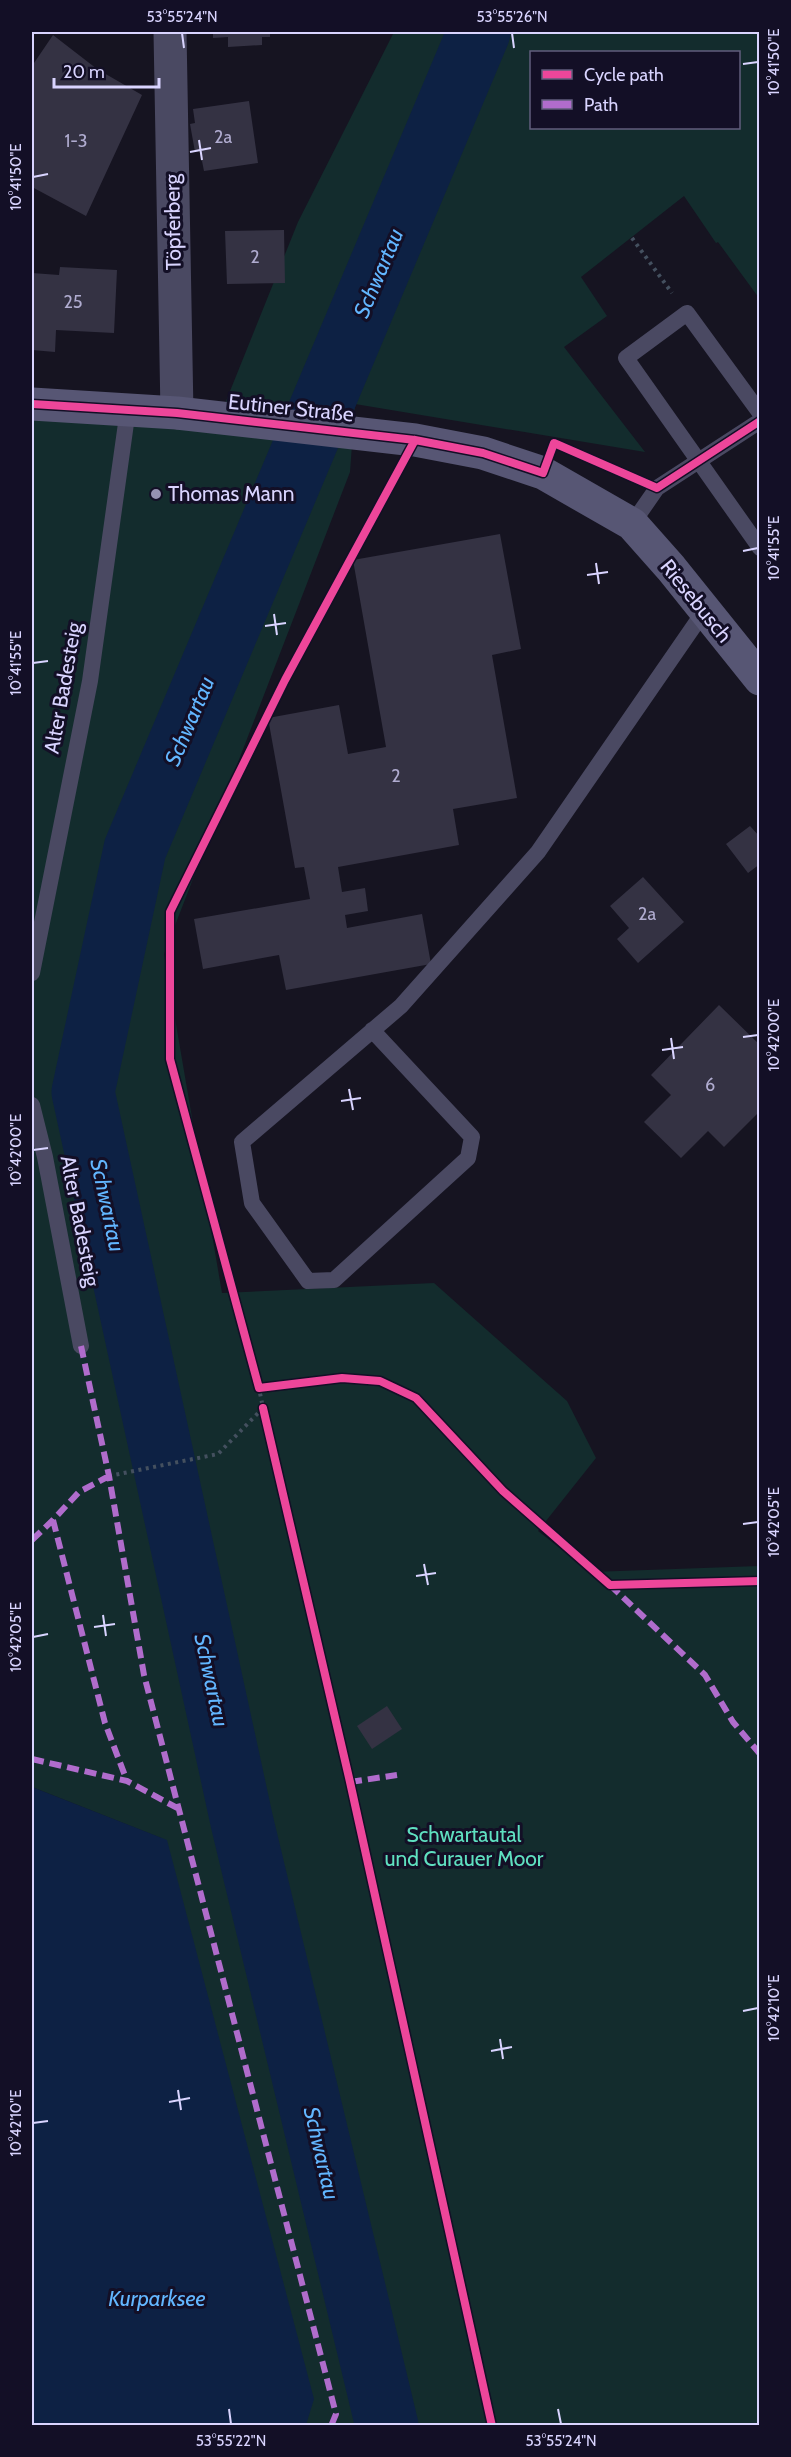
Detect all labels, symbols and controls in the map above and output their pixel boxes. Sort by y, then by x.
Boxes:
text: 53°55'24"N [146,8,218,26]
text: 53°55'26"N [476,8,548,26]
text: 10°41'50"E [765,28,783,96]
scale bar [54,51,159,89]
legend [530,51,740,129]
text: 20 m [63,61,105,83]
text: Cycle path [584,64,664,86]
text: Path [584,94,618,116]
house number: 2a [214,126,232,148]
house number: 1-3 [64,130,88,152]
text: 10°41'50"E [7,143,25,211]
street label: Töpferberg [159,173,186,270]
water label: Schwartau [348,224,409,322]
house number: 2 [250,246,260,268]
house number: 25 [63,291,83,313]
street label: Eutiner Straße [227,388,355,427]
place label: Thomas Mann [168,481,294,506]
marker: Thomas Mann [149,487,163,501]
text: 10°41'55"E [765,516,783,580]
street label: Riesebusch [655,554,737,647]
street label: Alter Badesteig [39,620,86,756]
text: 10°41'55"E [7,631,25,695]
water label: Schwartau [159,672,220,770]
house number: 2 [391,765,401,787]
house number: 2a [638,903,656,925]
text: 10°42'00"E [765,999,783,1071]
house number: 6 [705,1074,715,1096]
text: 10°42'00"E [7,1114,25,1186]
street label: Alter Badesteig [56,1153,106,1289]
water label: Schwartau [84,1156,131,1254]
text: 10°42'05"E [765,1487,783,1557]
text: 10°42'05"E [7,1602,25,1672]
water label: Schwartau [188,1631,235,1729]
park label: Schwartautal und Curauer Moor [385,1822,544,1871]
text: 10°42'10"E [765,1975,783,2041]
text: 10°42'10"E [7,2090,25,2156]
water label: Schwartau [298,2104,345,2202]
water label: Kurparksee [108,2285,206,2312]
text: 53°55'22"N [196,2432,266,2450]
text: 53°55'24"N [525,2432,597,2450]

